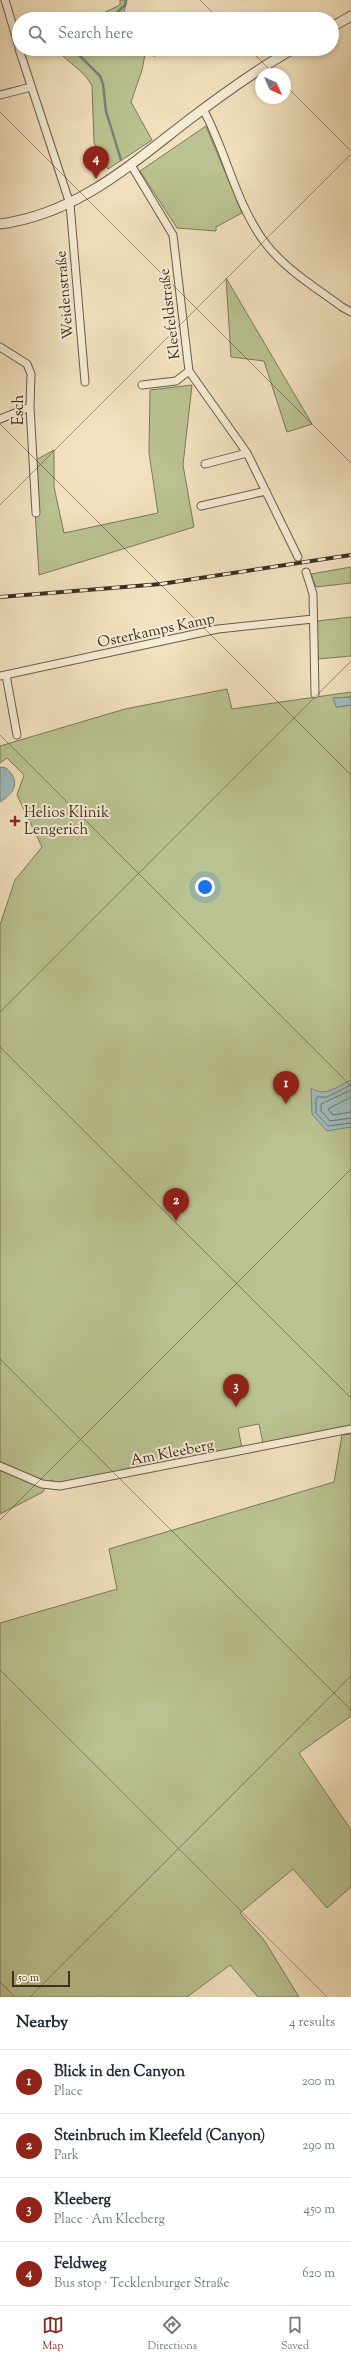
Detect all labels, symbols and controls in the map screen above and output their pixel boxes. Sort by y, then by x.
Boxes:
search box [12,12,339,56]
icon: search [26,23,48,45]
text: Search here [58,24,133,45]
north arrow [255,68,291,104]
pin: 4 [83,146,109,179]
street label: Weidenstraße [51,250,80,340]
street label: Kleefeldstraße [154,267,186,361]
street label: Esch [9,395,30,425]
street label: Osterkamps Kamp [96,609,217,654]
place label: Helios Klinik Lengerich [24,803,109,841]
marker: Helios Klinik Lengerich [9,815,21,827]
your location [195,877,215,897]
pin: 1 [273,1071,299,1104]
pin: 2 [163,1188,189,1221]
pin: 3 [223,1374,249,1407]
street label: Am Kleeberg [129,1435,216,1472]
scale bar [12,1969,70,1988]
text: 50 m [18,1970,39,1986]
text: Nearby [16,2011,68,2035]
text: 4 results [289,2014,335,2032]
text: Blick in den Canyon [54,2062,185,2083]
text: 1 [27,2073,31,2091]
text: 200 m [302,2073,335,2091]
text: Place [54,2083,83,2101]
text: Steinbruch im Kleefeld (Canyon) [54,2126,265,2147]
text: 2 [26,2137,32,2155]
text: 290 m [302,2137,335,2155]
text: Park [54,2147,79,2165]
text: Kleeberg [54,2190,111,2211]
text: 3 [26,2201,32,2219]
text: 450 m [304,2201,335,2219]
text: Place · Am Kleeberg [54,2211,165,2229]
text: Feldweg [54,2254,106,2275]
text: 4 [26,2265,32,2283]
text: 620 m [302,2265,335,2283]
text: Bus stop · Tecklenburger Straße [54,2275,230,2293]
tab: Map [42,2314,64,2354]
tab: Directions [148,2314,197,2354]
tab: Saved [281,2314,309,2354]

